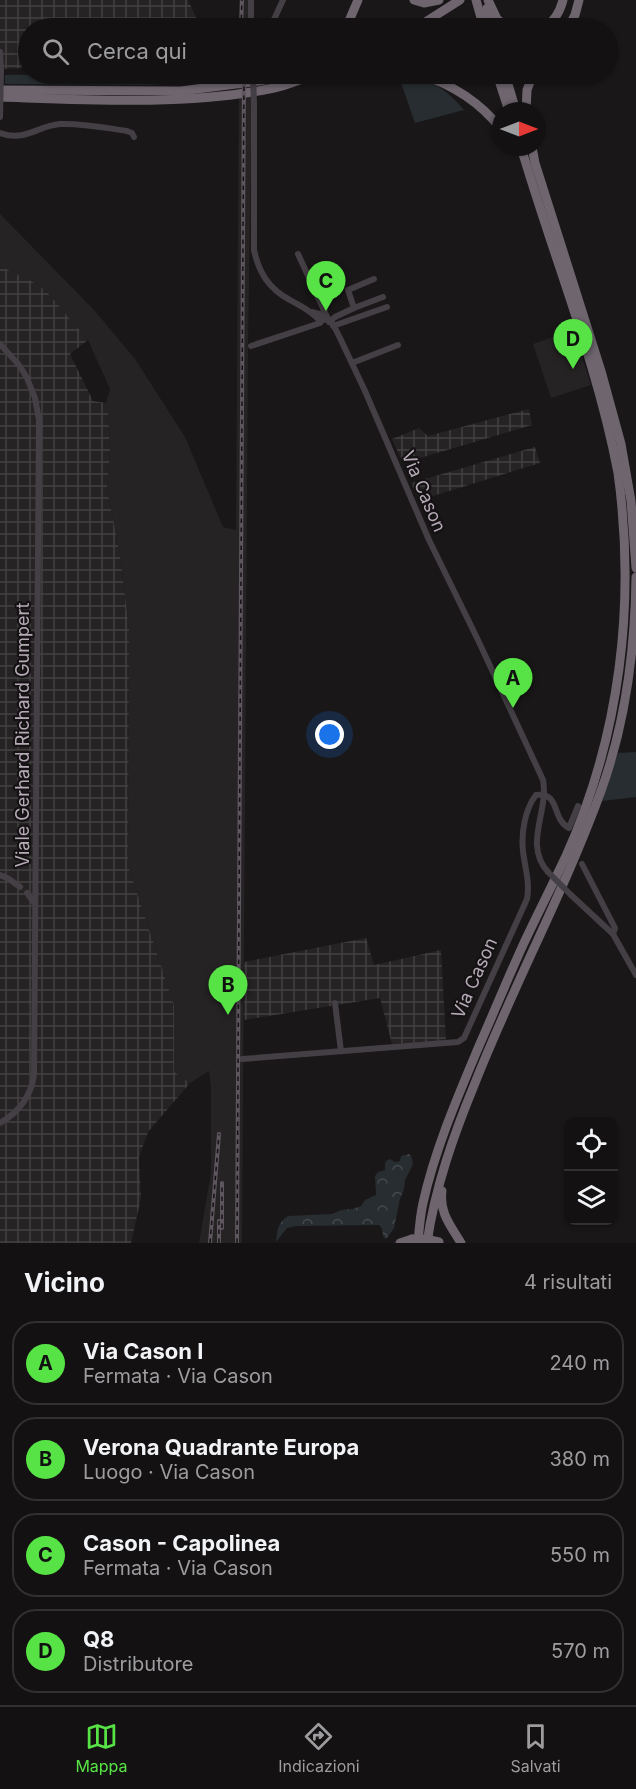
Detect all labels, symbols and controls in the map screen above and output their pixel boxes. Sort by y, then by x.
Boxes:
search box [18,18,618,84]
icon: search [39,35,72,68]
text: Cerca qui [87,38,187,64]
north arrow [492,102,546,156]
pin: C [306,262,346,311]
pin: D [554,320,592,369]
street label: Via Cason [398,447,450,535]
street label: Viale Gerhard Richard Gumpert [12,602,33,867]
pin: A [494,658,532,708]
your location [315,720,344,749]
street label: Via Cason [447,934,501,1022]
pin: B [208,966,248,1015]
map controls [564,1117,618,1225]
button: locate [564,1117,618,1171]
button: layers [564,1171,618,1225]
text: Vicino [24,1267,105,1298]
text: 4 risultati [524,1270,612,1294]
text: Via Cason I [83,1338,203,1364]
text: A [38,1351,53,1375]
text: 240 m [549,1351,610,1375]
text: Fermata · Via Cason [83,1364,273,1388]
text: Verona Quadrante Europa [83,1434,359,1460]
text: B [39,1447,52,1471]
text: 380 m [550,1447,610,1471]
text: Luogo · Via Cason [83,1460,255,1484]
text: Cason - Capolinea [83,1530,280,1556]
text: C [38,1543,53,1567]
text: 550 m [550,1543,610,1567]
text: Fermata · Via Cason [83,1556,273,1580]
text: Q8 [83,1626,114,1652]
text: D [38,1639,53,1663]
text: 570 m [551,1639,610,1663]
text: Distributore [83,1652,193,1676]
tab: Mappa [75,1720,128,1776]
tab: Indicazioni [278,1720,360,1776]
tab: Salvati [510,1720,561,1776]

